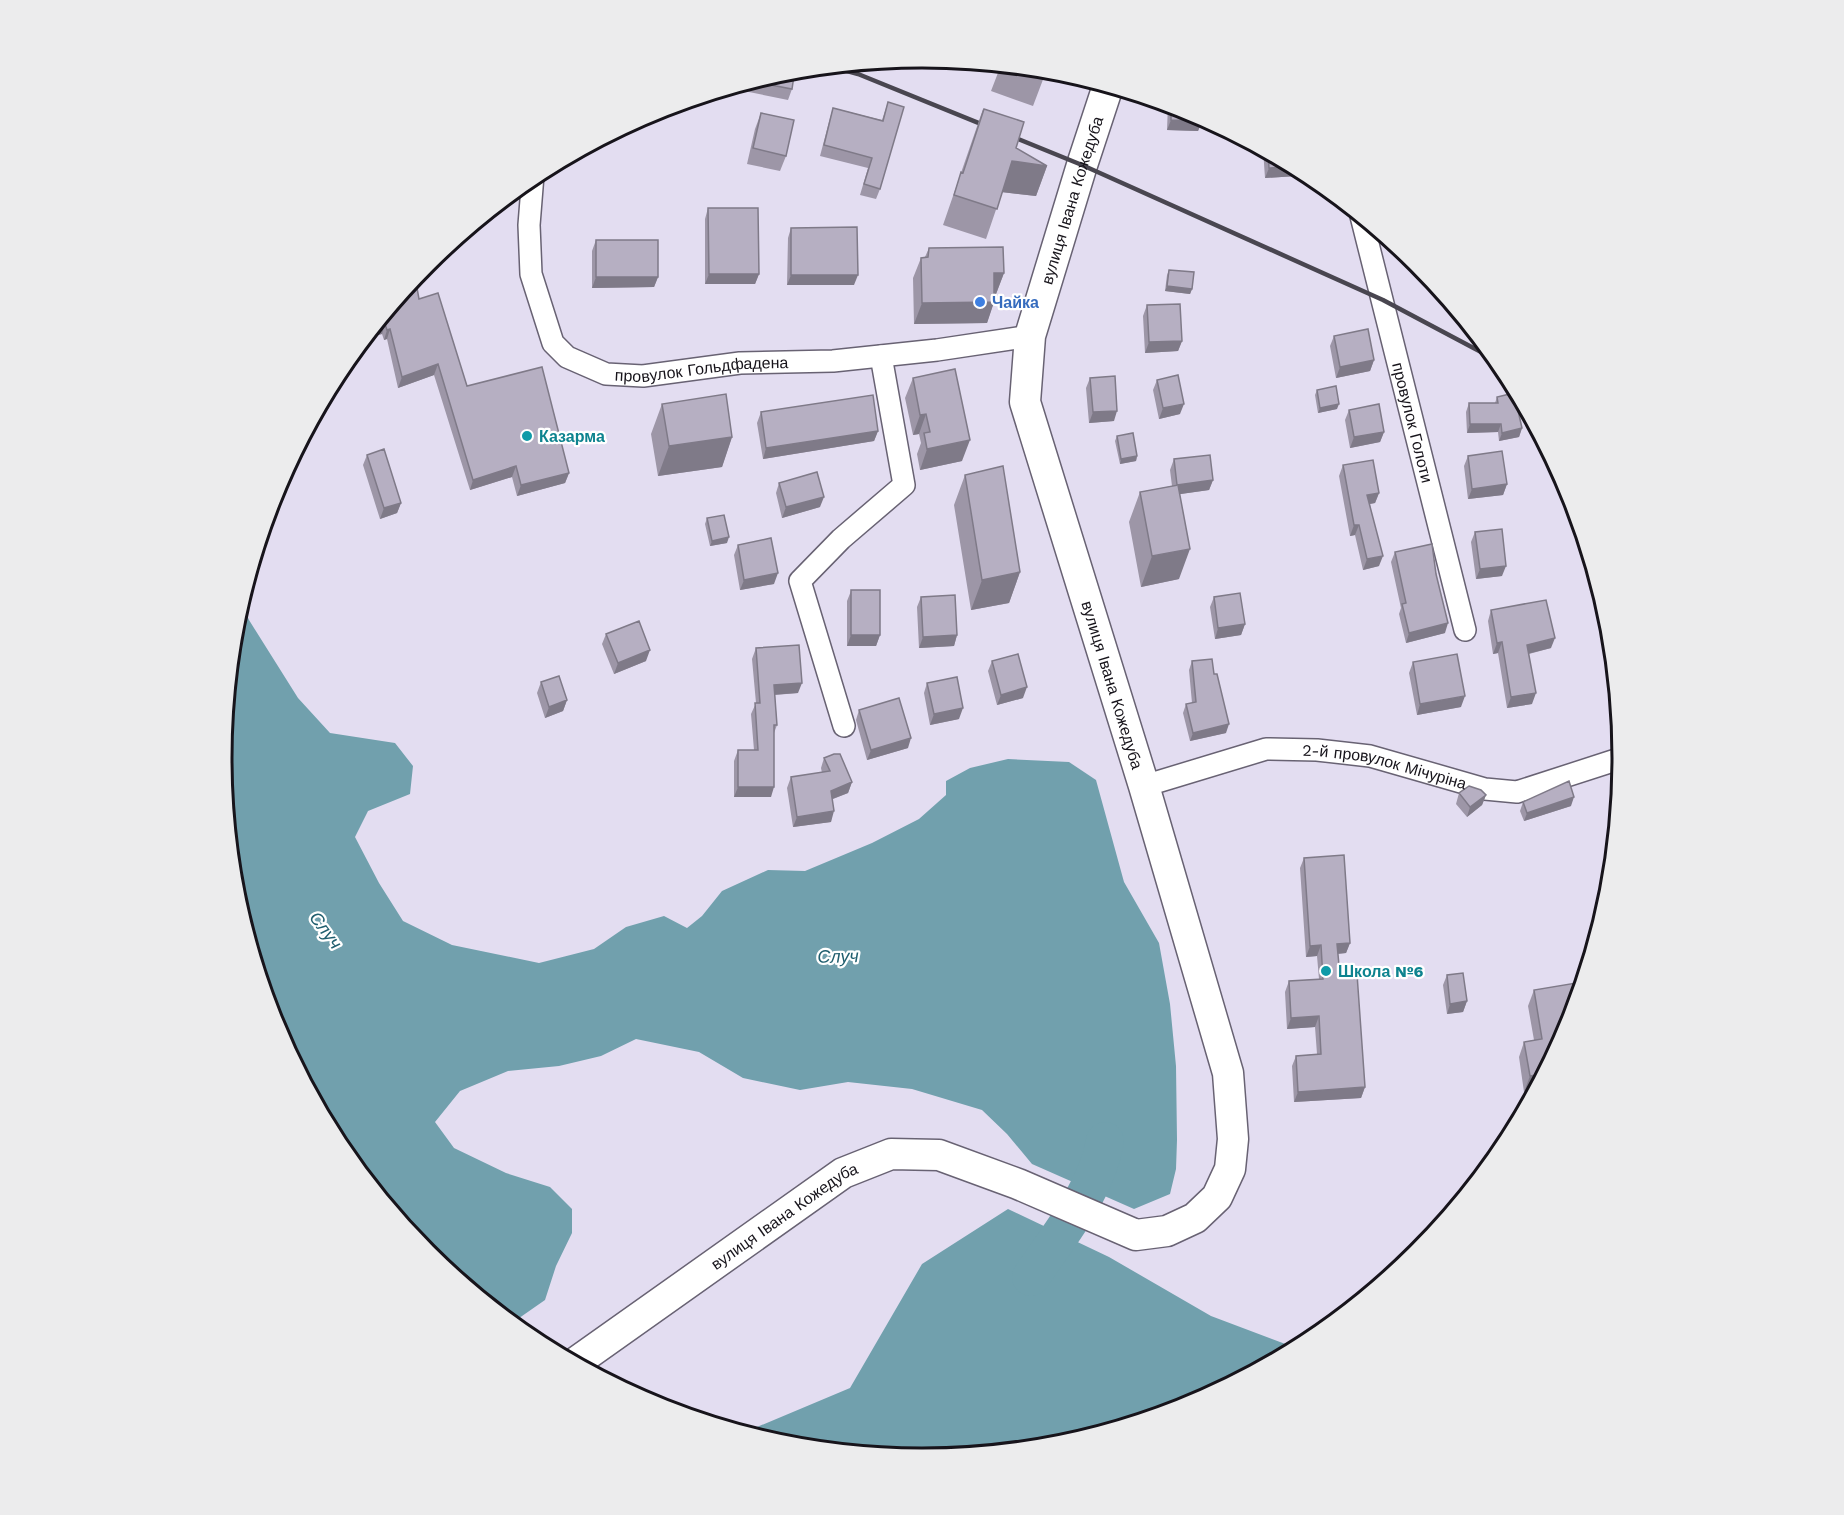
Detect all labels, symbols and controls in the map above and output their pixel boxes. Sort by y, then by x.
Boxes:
street label: вулиця Івана Кожедуба [1037,114,1107,286]
place label: Чайка [992,293,1039,312]
marker: Чайка [973,295,987,309]
street label: провулок Гольдфадена [614,352,789,386]
street label: провулок Голоти [1389,360,1437,485]
place label: Казарма [539,427,605,446]
marker: Казарма [520,429,534,443]
street label: вулиця Івана Кожедуба [1077,599,1147,771]
street label: 2-й провулок Мічуріна [1302,740,1469,793]
water label: Случ [305,907,347,953]
water label: Случ [817,945,859,967]
place label: Школа №6 [1338,962,1424,981]
marker: Школа №6 [1319,964,1333,978]
street label: вулиця Івана Кожедуба [707,1159,860,1273]

